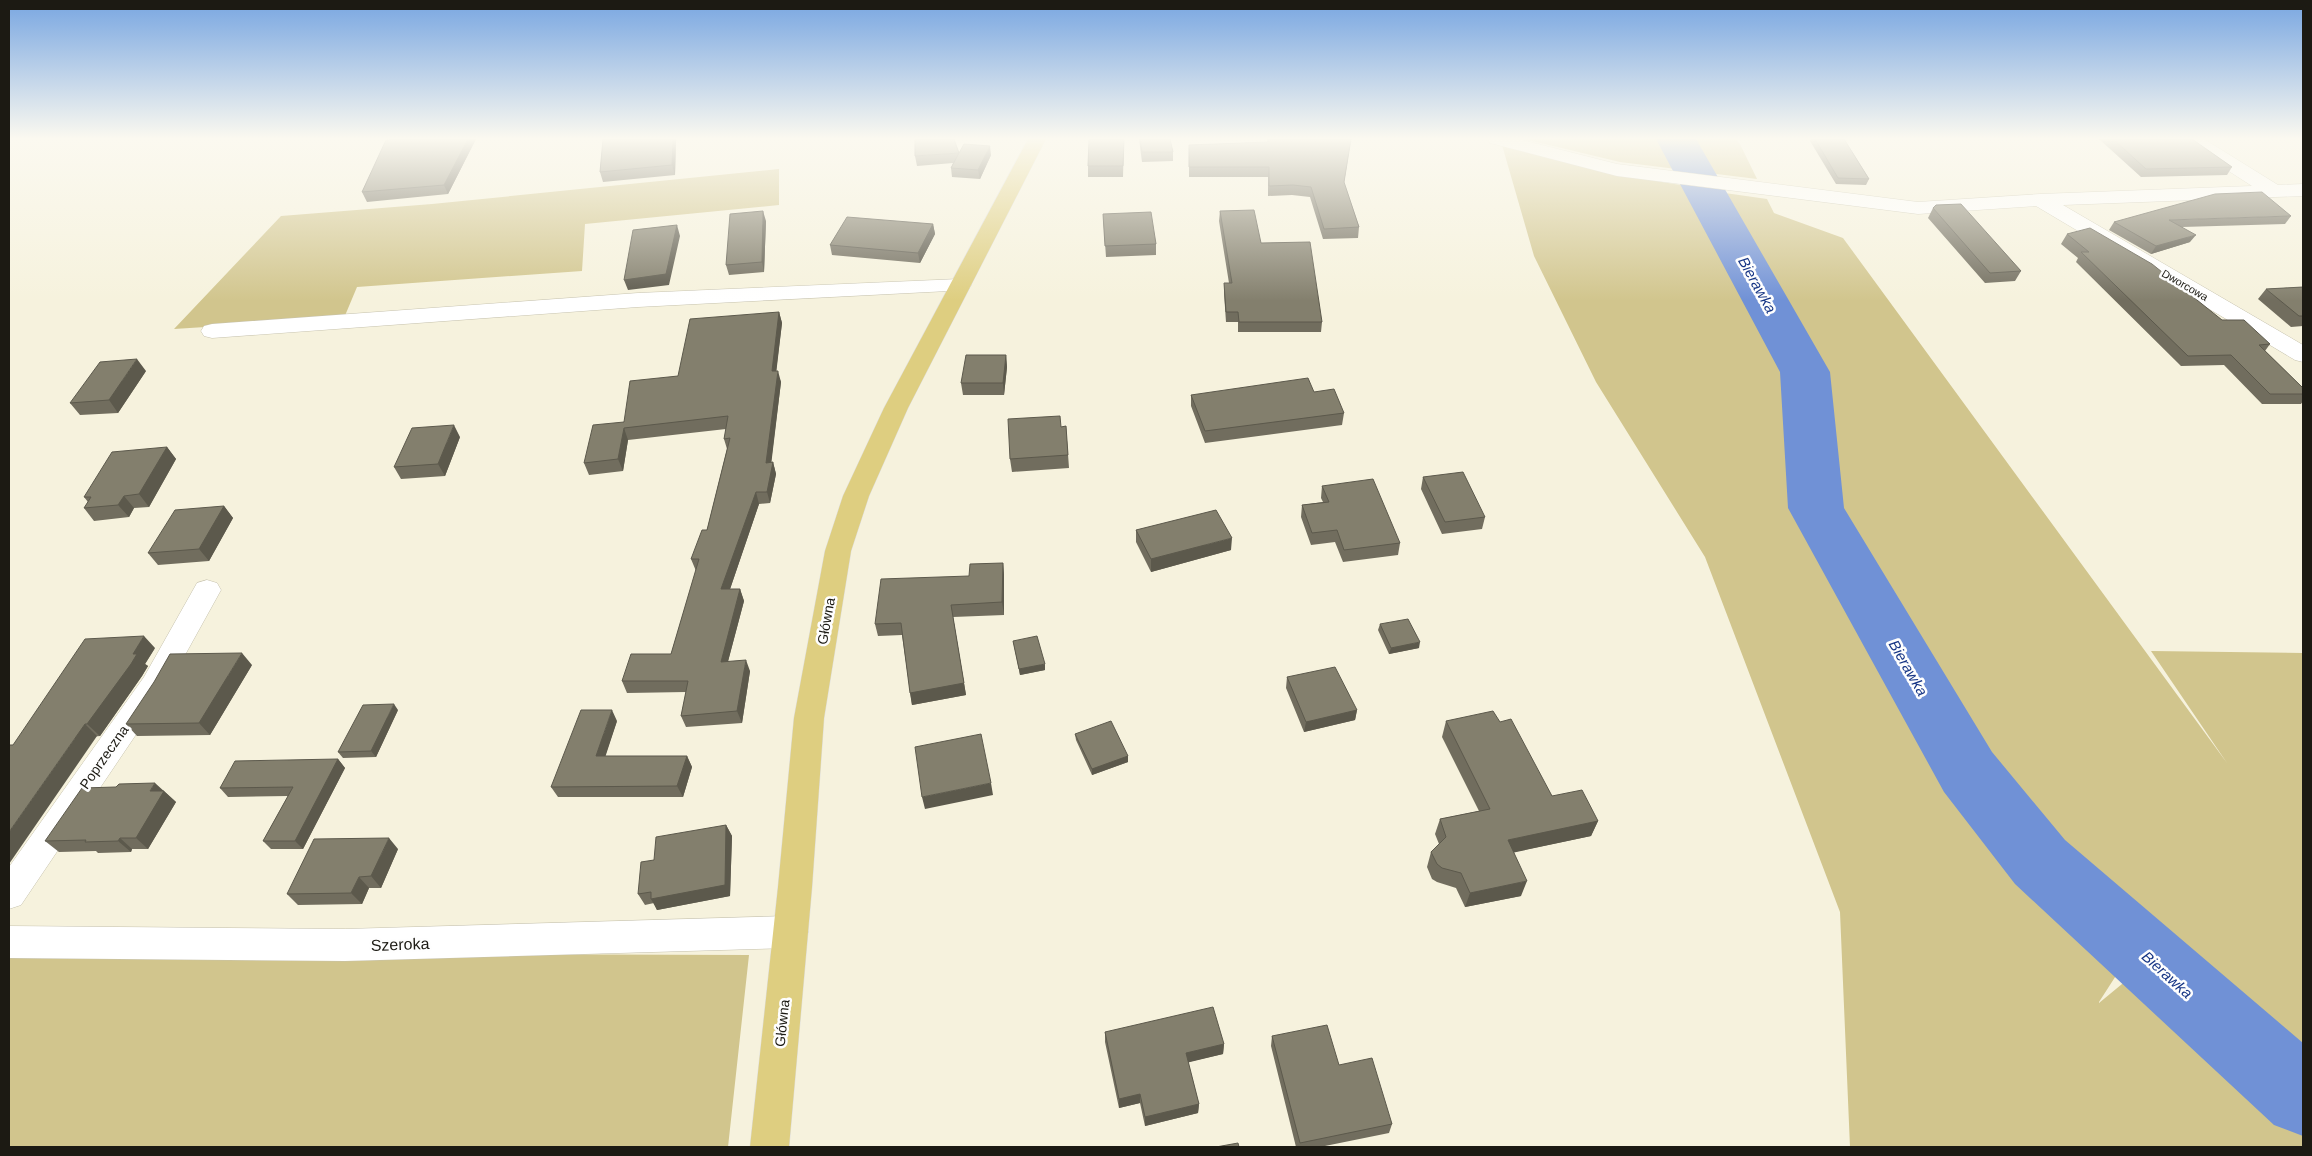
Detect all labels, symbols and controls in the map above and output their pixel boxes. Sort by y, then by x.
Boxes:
water label: Bierawka [1735,254,1780,316]
street label: Dworcowa [2160,267,2211,303]
street label: Główna [814,596,838,646]
water label: Bierawka [1886,637,1931,699]
street label: Poprzeczna [76,722,132,792]
street label: Szeroka [370,935,430,954]
water label: Bierawka [2139,948,2196,1002]
street label: Główna [772,998,792,1047]

